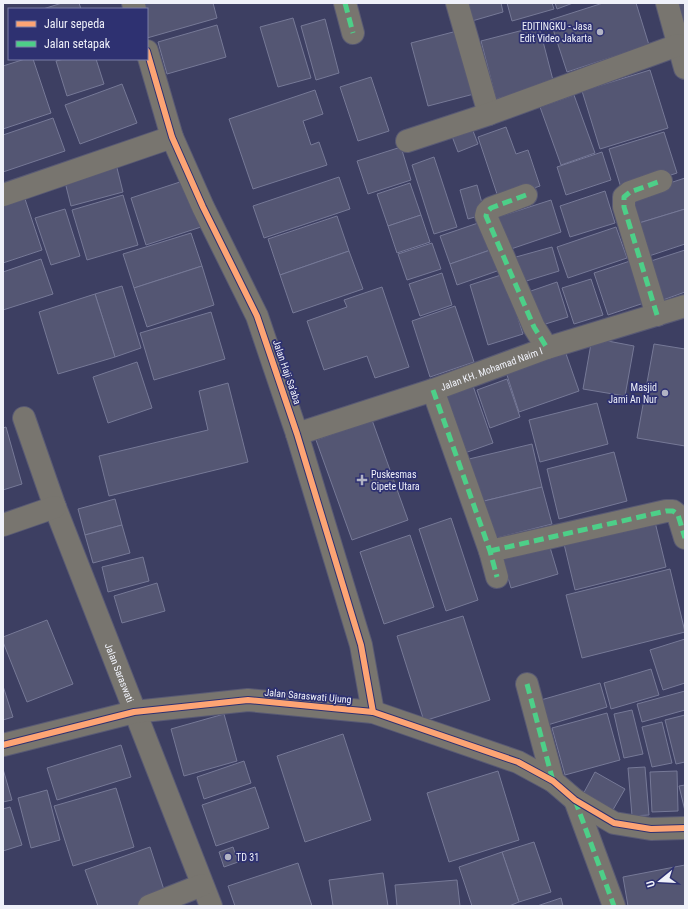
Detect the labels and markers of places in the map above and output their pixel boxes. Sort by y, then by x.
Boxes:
place label: EDITINGKU - Jasa Edit Video Jakarta [520,21,592,44]
marker: EDITINGKU - Jasa Edit Video Jakarta [595,27,605,37]
place label: Masjid Jami An Nur [608,382,657,405]
marker: Masjid Jami An Nur [660,388,670,398]
place label: Puskesmas Cipete Utara [371,469,420,492]
marker: Puskesmas Cipete Utara [356,474,368,486]
marker: TD 31 [223,852,233,862]
place label: TD 31 [236,852,259,863]

